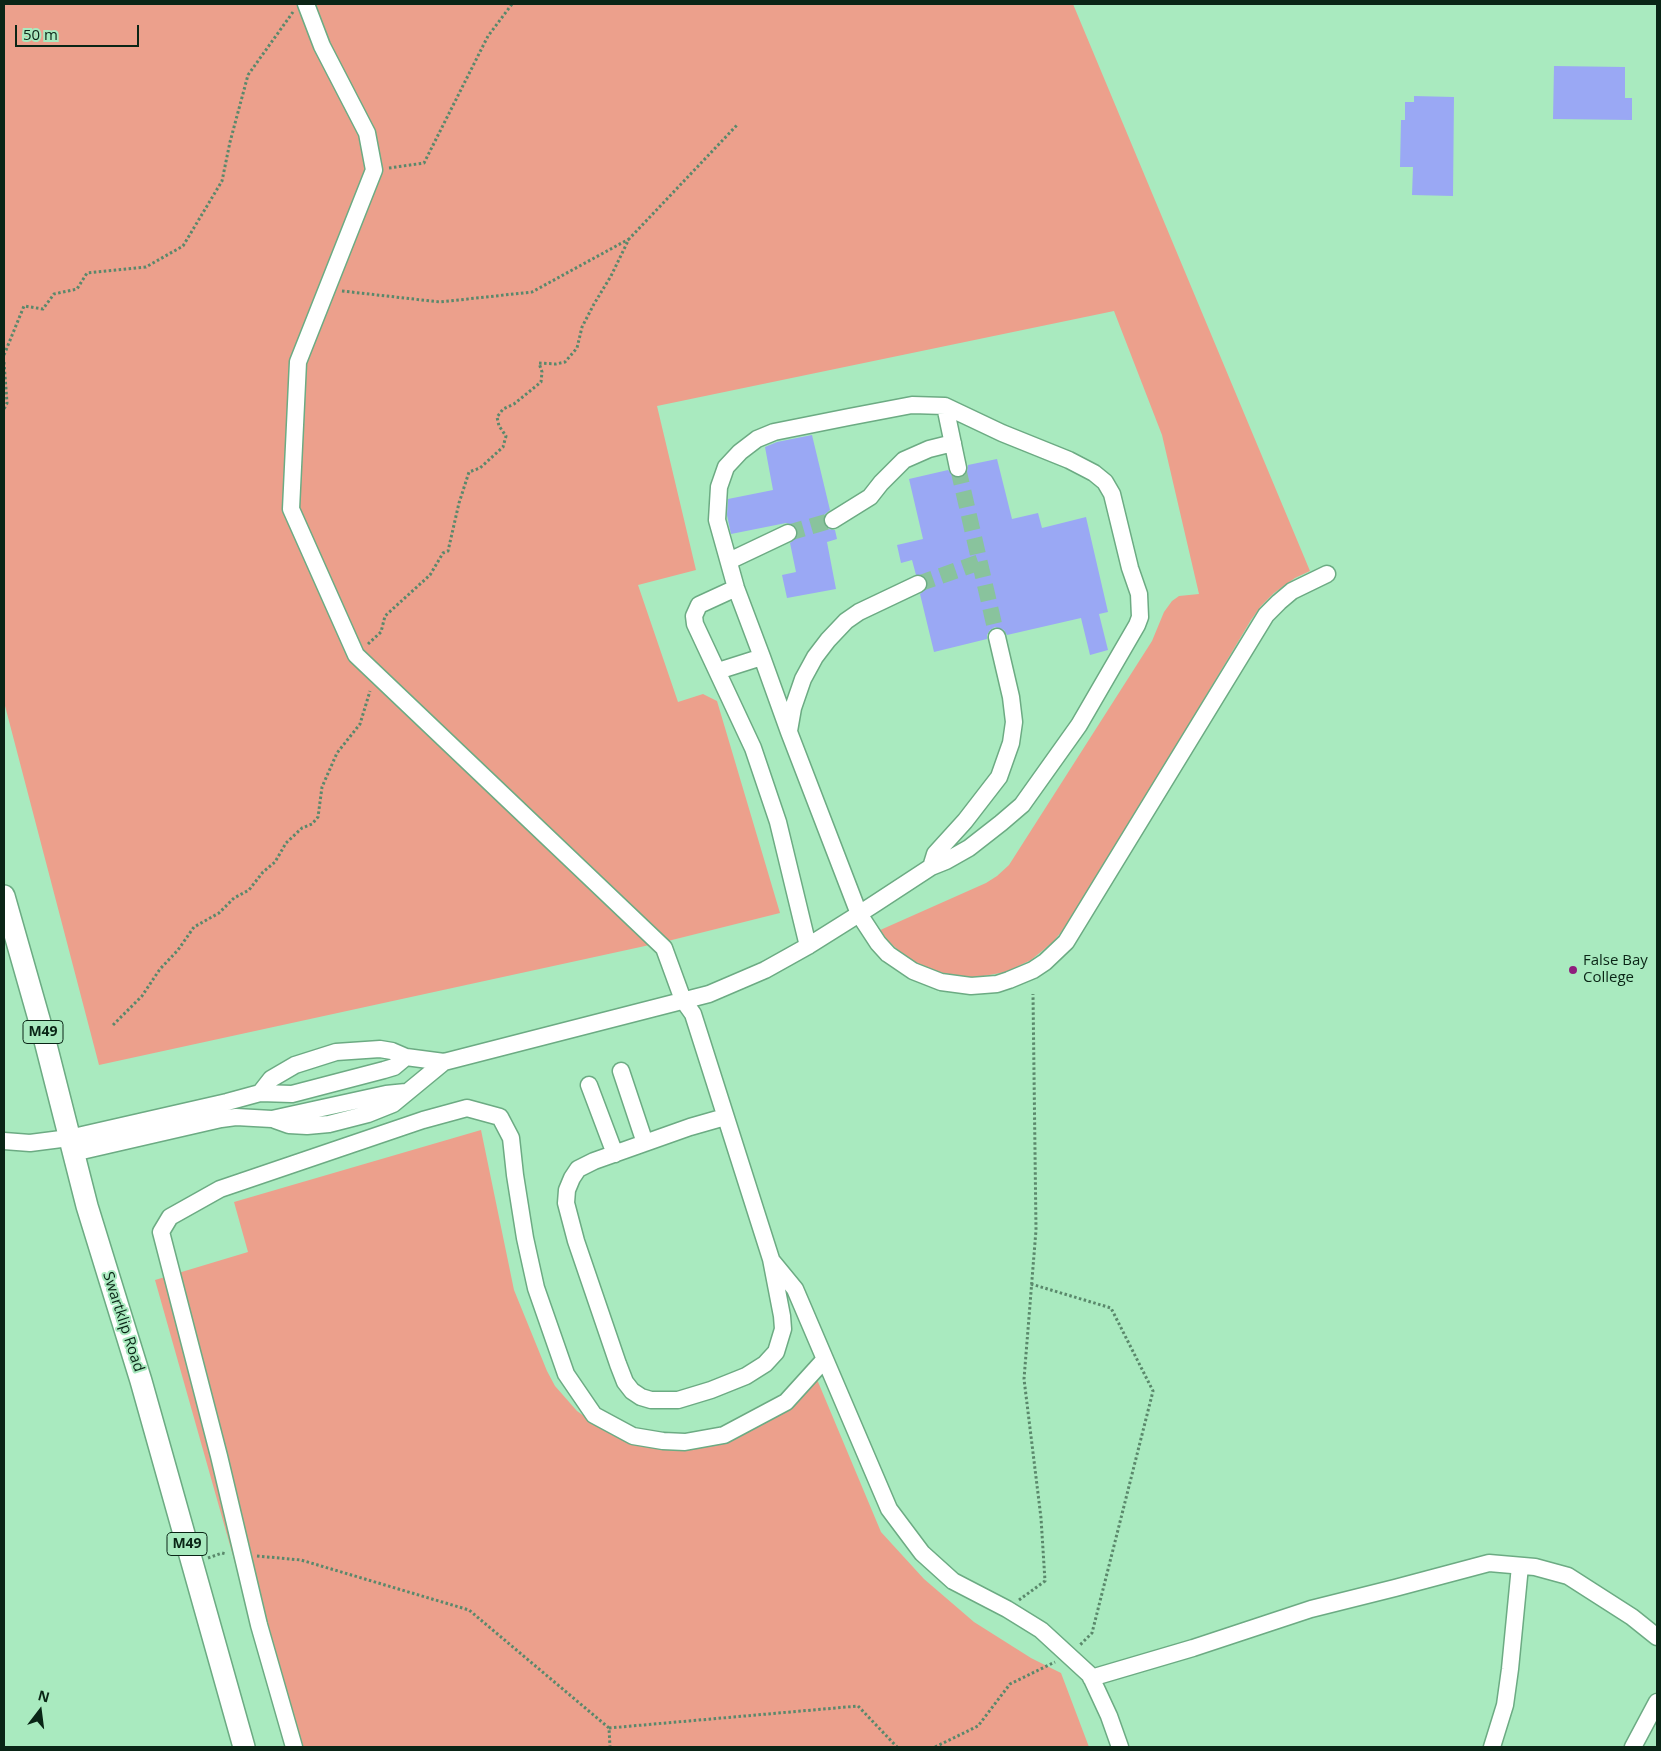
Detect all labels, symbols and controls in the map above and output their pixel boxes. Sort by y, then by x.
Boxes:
scale bar [18,15,141,47]
text: 50 m [23,24,58,44]
place label: False Bay College [1583,952,1648,987]
marker: False Bay College [1567,964,1579,976]
road number: M49 [23,1020,63,1044]
street label: Swartklip Road [98,1270,148,1374]
road number: M49 [167,1532,207,1556]
text: N [36,1685,52,1707]
north arrow [15,1686,65,1736]

